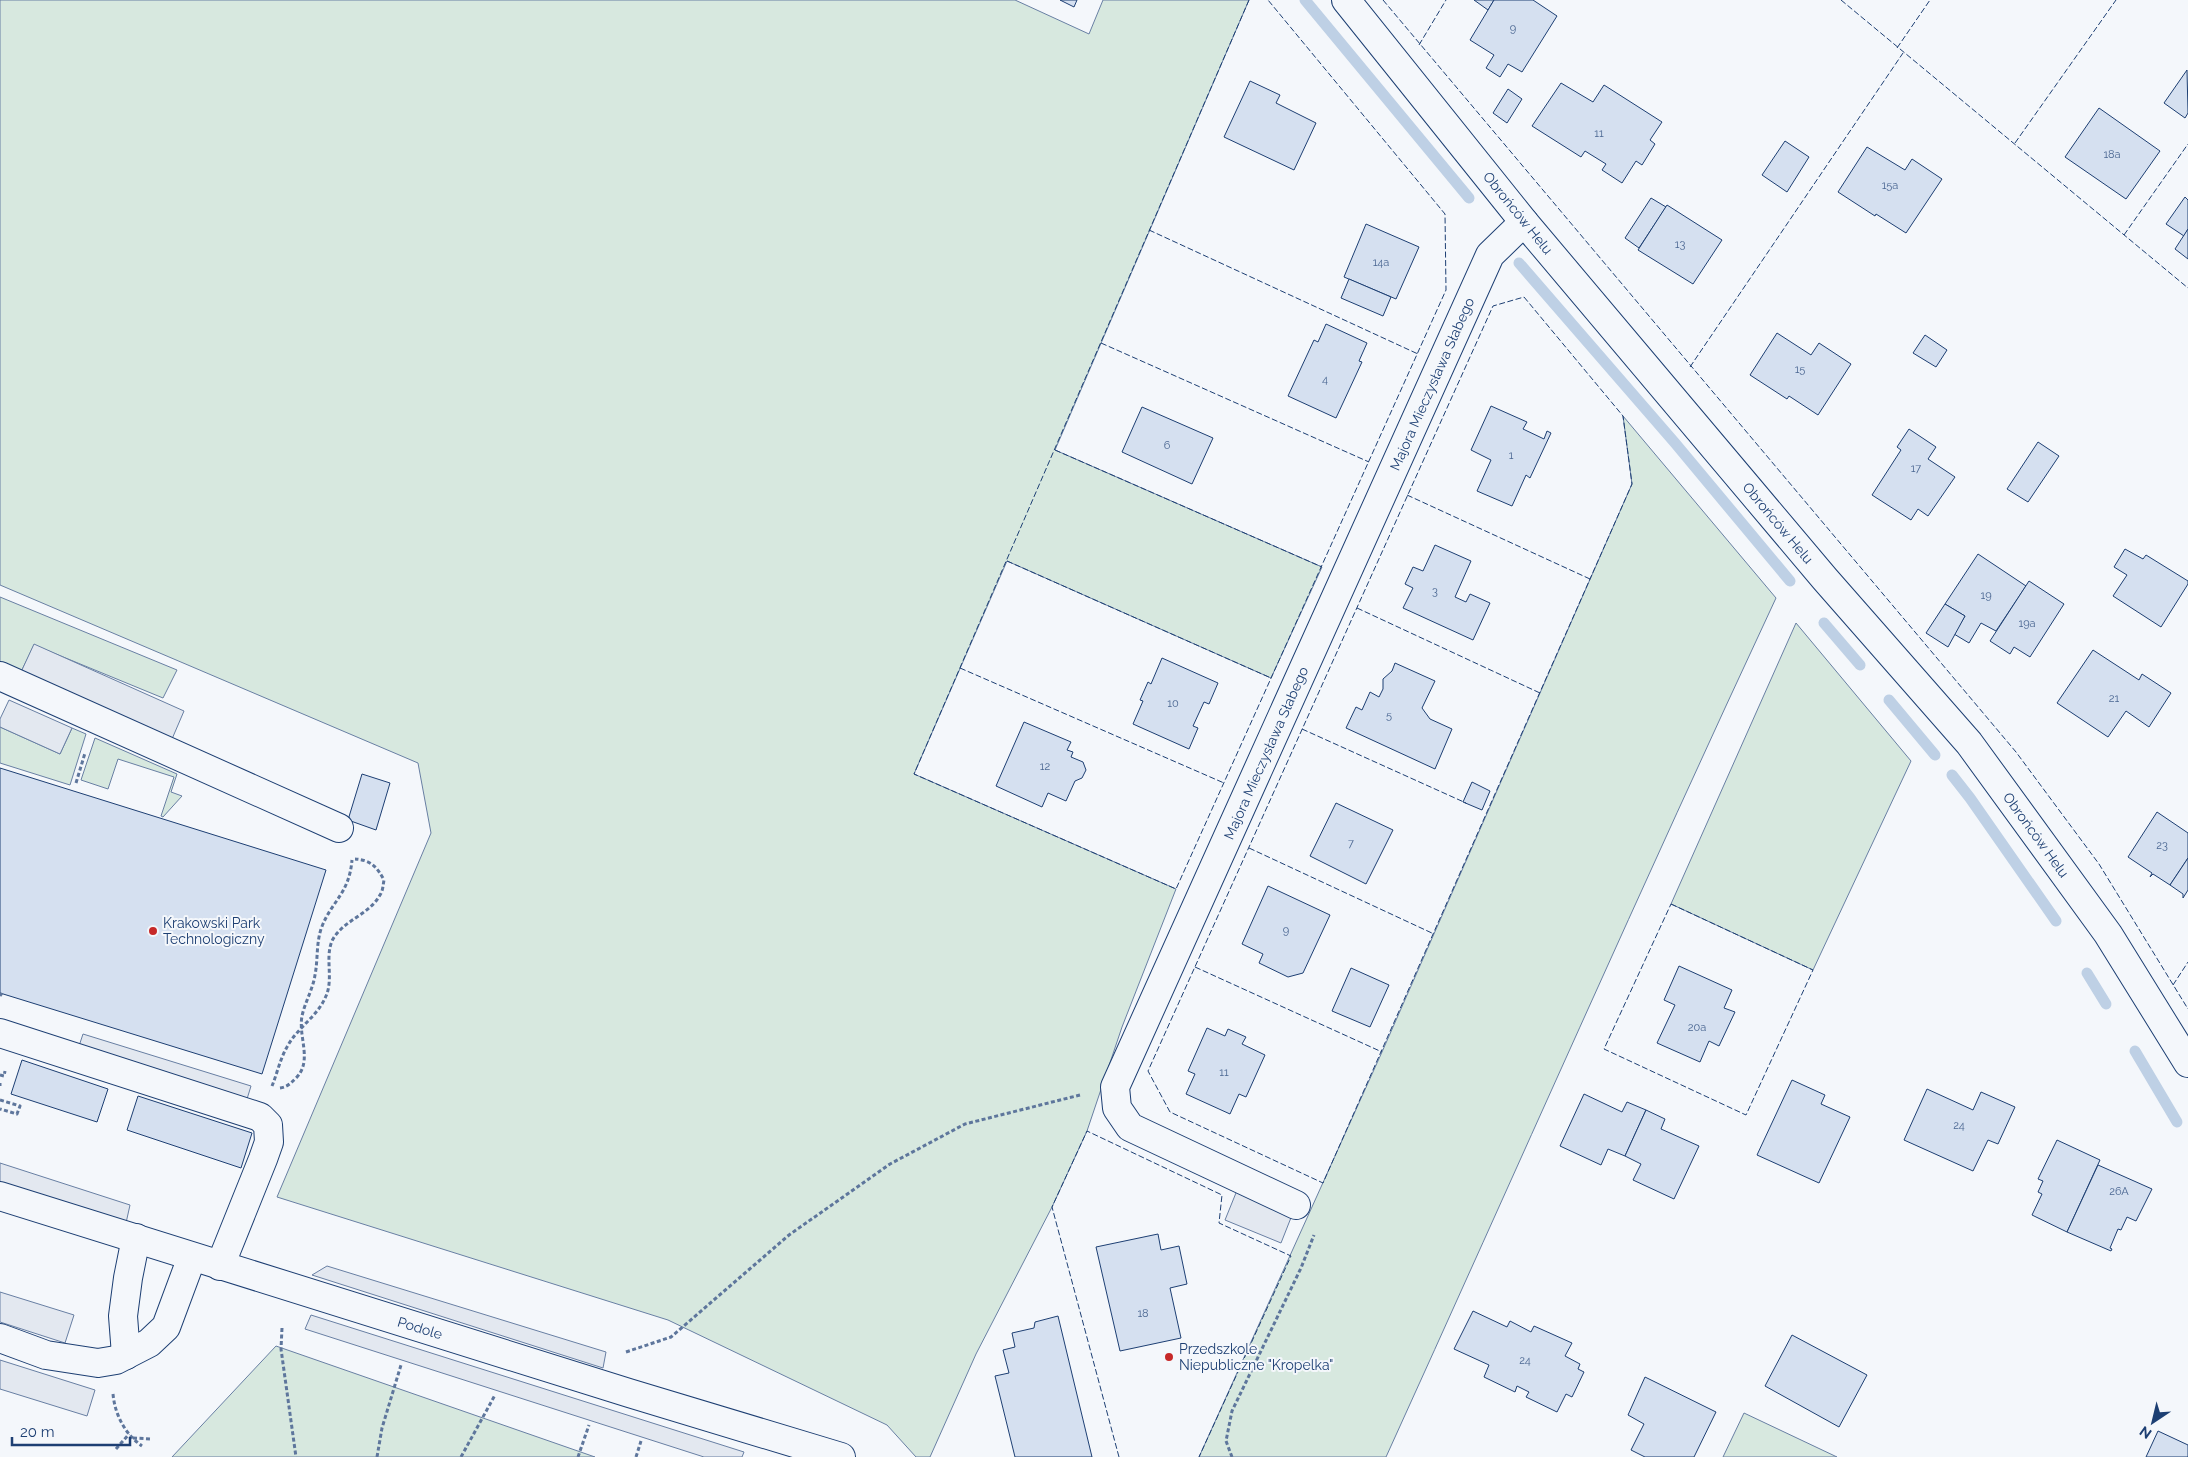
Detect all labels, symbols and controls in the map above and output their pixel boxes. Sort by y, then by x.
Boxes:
house number: 9 [1510,22,1516,35]
house number: 11 [1594,127,1604,140]
house number: 18a [2103,148,2121,161]
street label: Obrońców Helu [1480,169,1556,257]
house number: 15a [1882,179,1898,192]
house number: 13 [1675,238,1685,251]
house number: 14a [1373,256,1389,269]
street label: Majora Mieczysława Słabego [1387,295,1477,473]
house number: 15 [1795,363,1805,376]
house number: 4 [1322,373,1328,386]
house number: 6 [1164,439,1171,452]
house number: 1 [1509,449,1514,462]
house number: 17 [1911,462,1921,475]
street label: Obrońców Helu [1739,479,1817,567]
house number: 3 [1432,585,1438,598]
house number: 19 [1980,589,1992,602]
house number: 19a [2018,617,2036,630]
street label: Majora Mieczysława Słabego [1221,664,1311,842]
house number: 21 [2109,692,2120,705]
house number: 10 [1167,697,1179,710]
house number: 5 [1386,709,1392,722]
house number: 12 [1040,760,1050,773]
street label: Obrońców Helu [2000,789,2072,881]
house number: 7 [1348,837,1354,850]
house number: 23 [2156,839,2168,852]
place label: Krakowski Park Technologiczny [163,915,265,947]
house number: 9 [1283,924,1289,937]
marker: Krakowski Park Technologiczny [147,925,159,937]
house number: 20a [1688,1021,1706,1034]
house number: 11 [1219,1066,1229,1079]
house number: 24 [1953,1119,1965,1132]
house number: 26A [2109,1185,2129,1198]
house number: 18 [1137,1307,1149,1320]
street label: Podole [396,1314,444,1342]
place label: Przedszkole Niepubliczne "Kropelka" [1179,1341,1333,1373]
marker: Przedszkole Niepubliczne "Kropelka" [1163,1351,1175,1363]
house number: 24 [1519,1354,1531,1367]
north arrow [2128,1397,2178,1447]
scale bar [12,1414,130,1446]
text: 20 m [20,1423,55,1441]
text: N [2137,1423,2155,1442]

